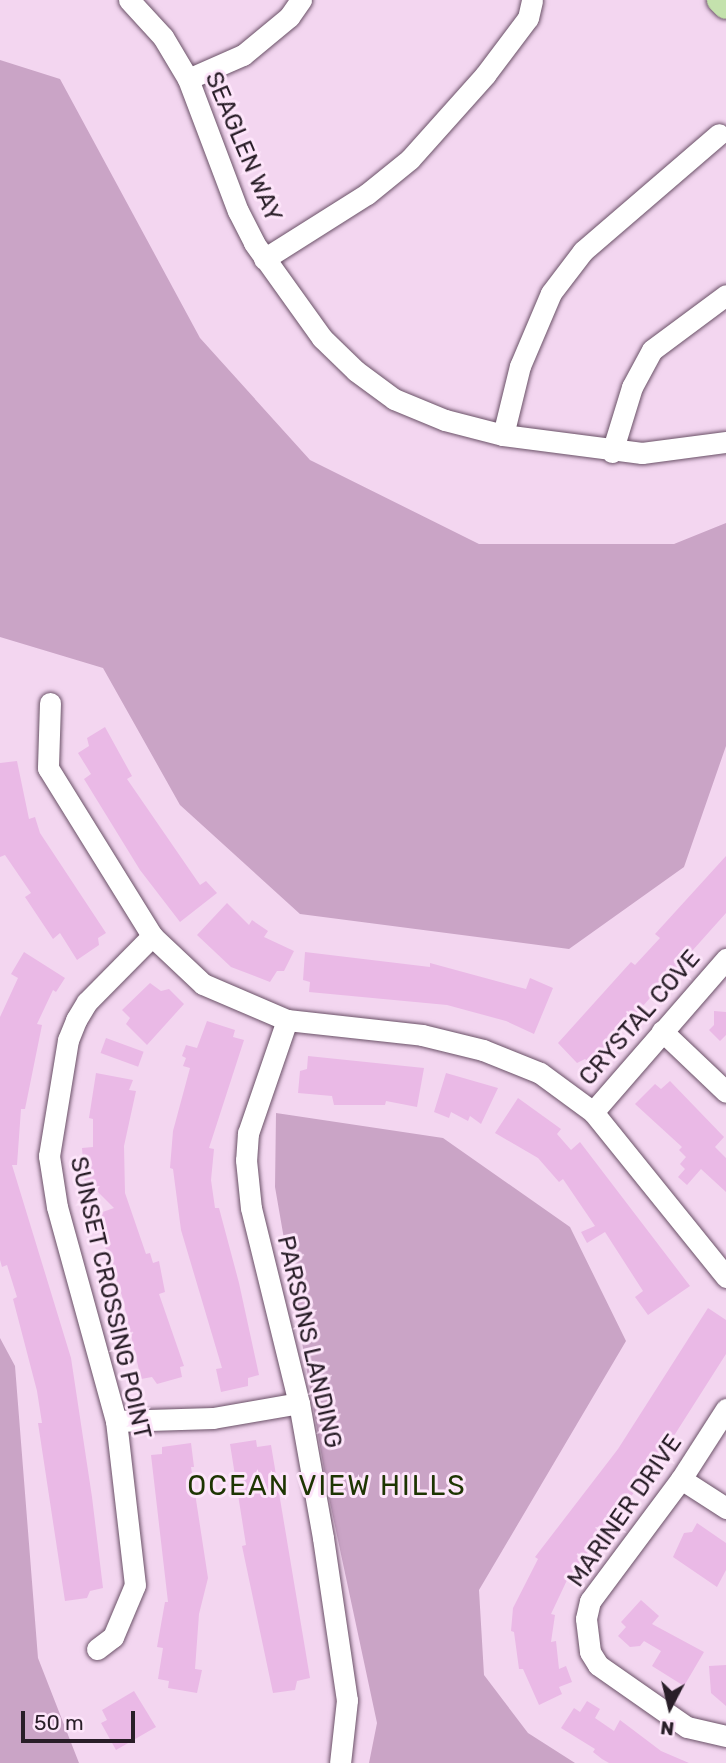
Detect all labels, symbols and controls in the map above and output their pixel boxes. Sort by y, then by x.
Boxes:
street label: SEAGLEN WAY [198,67,288,227]
street label: CRYSTAL COVE [573,944,707,1092]
street label: SUNSET CROSSING POINT [63,1154,157,1442]
street label: PARSONS LANDING [271,1233,347,1451]
street label: MARINER DRIVE [562,1429,688,1593]
district label: OCEAN VIEW HILLS [189,1469,465,1503]
north arrow [635,1672,705,1742]
scale bar [24,1696,138,1740]
text: 50 m [34,1710,84,1735]
text: N [659,1716,676,1741]

